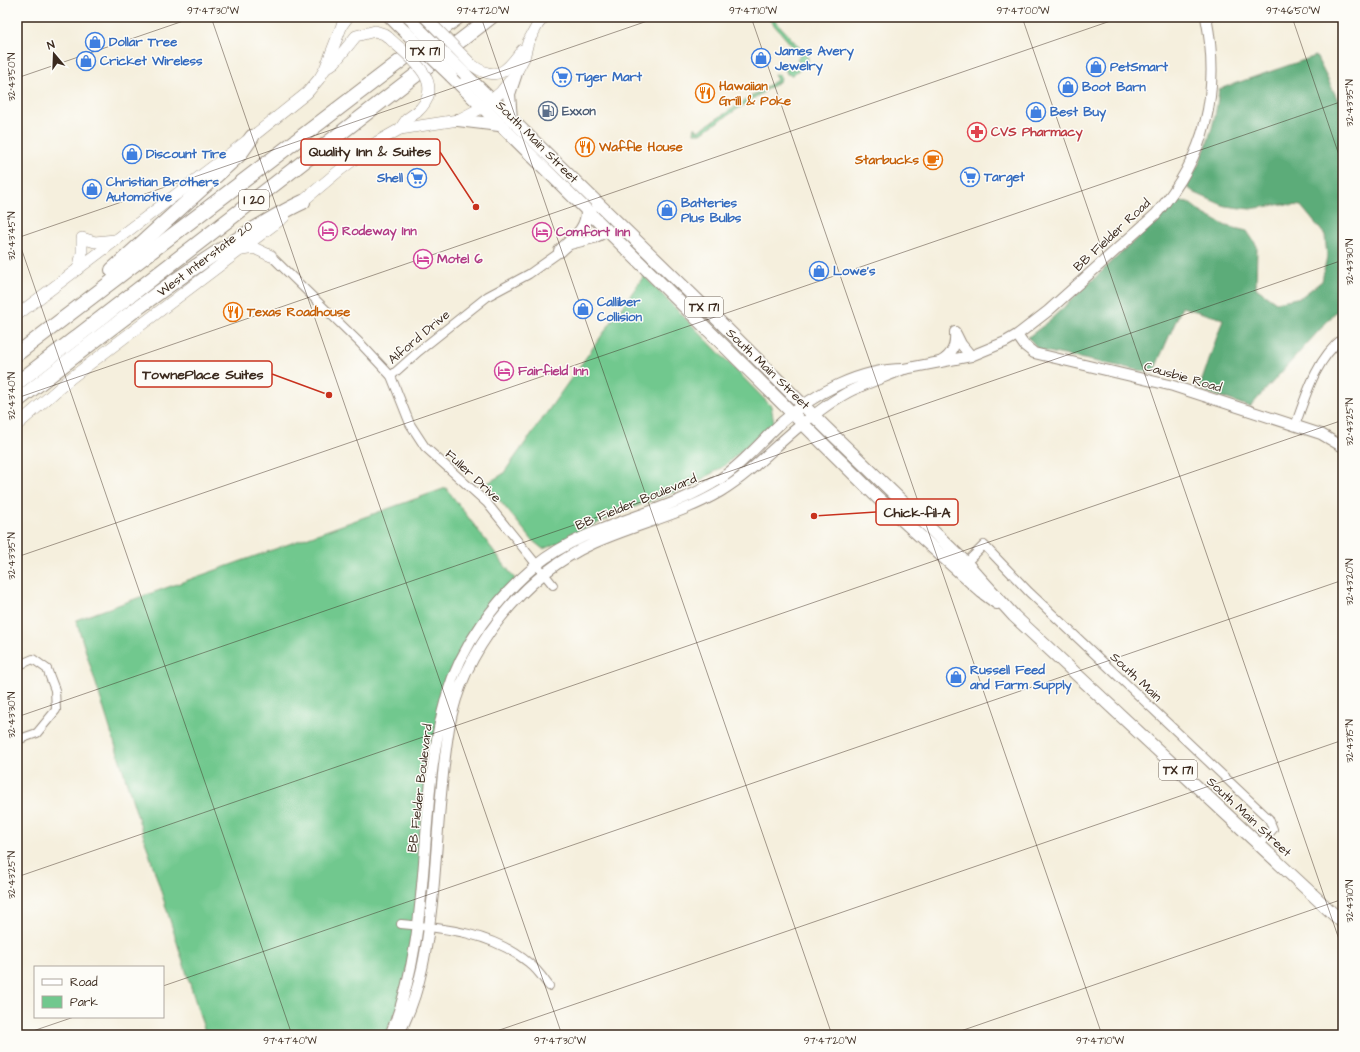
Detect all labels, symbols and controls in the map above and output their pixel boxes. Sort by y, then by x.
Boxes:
text: 97°47'30"W [187,4,239,18]
text: 97°47'20"W [457,4,510,18]
text: 97°47'10"W [729,4,778,18]
text: 97°47'00"W [996,4,1050,18]
text: 97°46'50"W [1266,4,1321,18]
shop icon: Dollar Tree [84,31,106,53]
place label: Dollar Tree [109,33,177,51]
north arrow [34,34,74,74]
text: N [45,37,57,53]
road number: TX 171 [406,41,444,61]
place label: James Avery Jewelry [774,42,855,76]
shop icon: James Avery Jewelry [750,47,772,69]
shop icon: Cricket Wireless [75,50,97,72]
place label: Cricket Wireless [100,52,203,70]
text: 32°43'50"N [5,53,19,101]
shop icon: PetSmart [1085,56,1107,78]
place label: PetSmart [1110,58,1169,76]
supermarket icon: Tiger Mart [551,66,573,88]
place label: Tiger Mart [575,68,643,88]
shop icon: Boot Barn [1057,76,1079,98]
place label: Hawaiian Grill & Poke [719,77,791,110]
place label: Boot Barn [1082,78,1146,96]
text: 32°43'35"N [1343,79,1357,127]
restaurant icon: Hawaiian Grill & Poke [694,82,716,104]
street label: South Main Street [492,97,583,188]
fuel station icon: Exxon [537,100,559,122]
shop icon: Best Buy [1025,101,1047,123]
place label: Exxon [562,102,596,120]
place label: Best Buy [1050,103,1107,122]
pharmacy icon: CVS Pharmacy [966,121,988,143]
place label: CVS Pharmacy [991,123,1083,142]
restaurant icon: Waffle House [574,136,596,158]
place label: Waffle House [598,138,683,156]
callout: Quality Inn & Suites [301,139,440,165]
text: Quality Inn & Suites [309,142,431,162]
shop icon: Discount Tire [121,143,143,165]
place label: Discount Tire [146,145,226,163]
cafe icon: Starbucks [922,149,944,171]
place label: Starbucks [854,151,919,169]
supermarket icon: Target [959,166,981,188]
supermarket icon: Shell [406,167,428,189]
place label: Target [983,168,1026,188]
place label: Shell [376,169,403,187]
place label: Christian Brothers Automotive [106,173,219,206]
shop icon: Christian Brothers Automotive [81,178,103,200]
road number: I 20 [239,190,269,210]
place label: Batteries Plus Bulbs [681,194,742,227]
street label: BB Fielder Road [1069,194,1155,276]
shop icon: Batteries Plus Bulbs [656,199,678,221]
text: 32°43'45"N [5,211,19,261]
street label: West Interstate 20 [153,217,257,301]
hotel icon: Rodeway Inn [317,220,339,242]
hotel icon: Comfort Inn [531,221,553,243]
place label: Rodeway Inn [342,222,417,241]
place label: Comfort Inn [556,223,631,241]
text: 32°43'30"N [1343,239,1357,285]
hotel icon: Motel 6 [412,248,434,270]
place label: Motel 6 [437,250,484,268]
shop icon: Lowe's [808,260,830,282]
place label: Lowe's [833,262,876,280]
place label: Calliber Collision [597,293,642,326]
road number: TX 171 [685,297,723,317]
shop icon: Calliber Collision [572,298,594,320]
restaurant icon: Texas Roadhouse [222,301,244,323]
place label: Texas Roadhouse [246,303,350,321]
street label: Alford Drive [384,306,454,368]
street label: South Main Street [722,324,814,414]
street label: Causbie Road [1142,357,1224,397]
hotel icon: Fairfield Inn [493,360,515,382]
callout: TownePlace Suites [135,361,272,387]
place label: Fairfield Inn [518,362,589,380]
text: TownePlace Suites [141,365,264,385]
text: 32°43'40"N [5,372,19,420]
text: 32°43'25"N [1343,398,1357,446]
street label: Fuller Drive [441,445,505,507]
street label: BB Fielder Boulevard [573,469,700,535]
callout: Chick-fil-A [876,499,958,525]
text: Chick-fil-A [884,503,951,523]
text: 32°43'35"N [5,532,19,580]
text: 32°43'20"N [1343,558,1357,606]
street label: South Main [1106,648,1166,706]
place label: Russell Feed and Farm Supply [969,661,1073,695]
shop icon: Russell Feed and Farm Supply [945,666,967,688]
text: 32°43'30"N [5,692,19,738]
text: 32°43'15"N [1343,719,1357,763]
street label: BB Fielder Boulevard [403,722,437,853]
road number: TX 171 [1159,760,1197,780]
street label: South Main Street [1203,773,1296,862]
text: 32°43'25"N [5,851,19,899]
text: 32°43'10"N [1343,880,1357,922]
legend [34,966,164,1018]
text: Road [70,974,98,991]
text: Park [70,994,98,1011]
text: 97°47'40"W [263,1034,317,1048]
text: 97°47'30"W [534,1034,586,1048]
text: 97°47'20"W [804,1034,857,1048]
text: 97°47'10"W [1076,1034,1125,1048]

